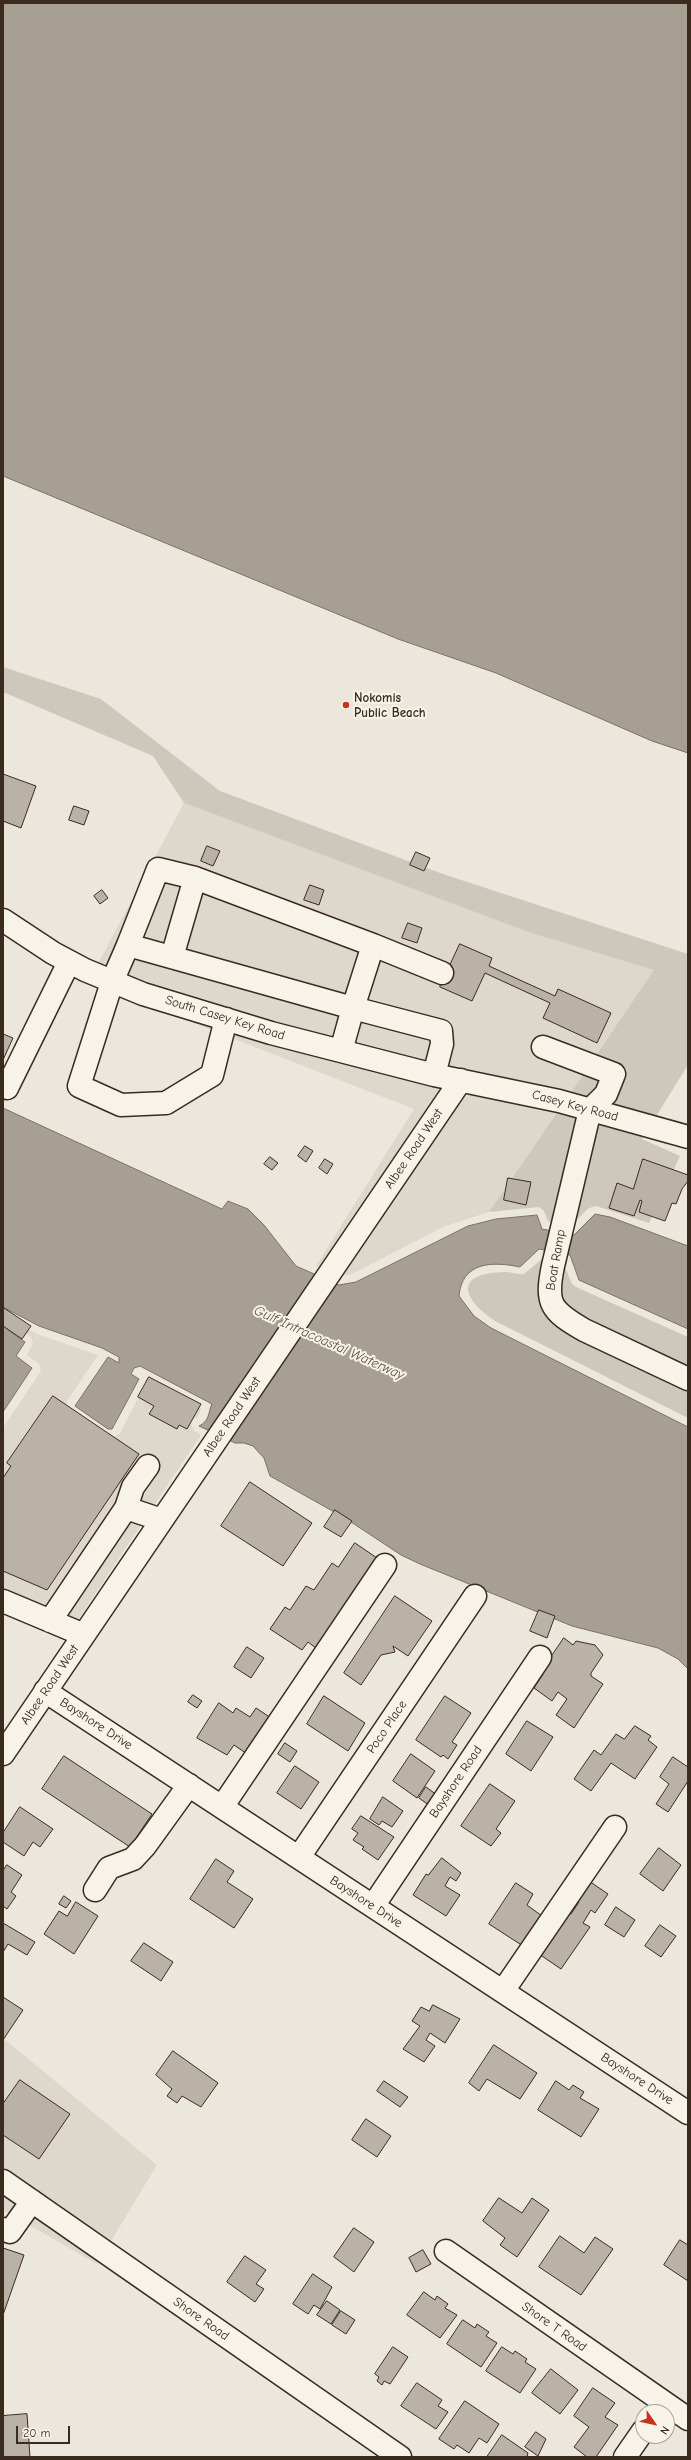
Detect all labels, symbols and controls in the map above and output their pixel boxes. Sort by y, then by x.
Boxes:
place label: Nokomis Public Beach [354,690,426,721]
marker: Nokomis Public Beach [341,700,351,710]
street label: South Casey Key Road [163,992,287,1044]
street label: Casey Key Road [530,1087,620,1125]
street label: Albee Road West [381,1106,447,1192]
street label: Boat Ramp [543,1228,569,1292]
water label: Gulf Intracoastal Waterway [251,1302,407,1384]
street label: Albee Road West [199,1374,265,1460]
street label: Albee Road West [17,1642,83,1728]
street label: Bayshore Drive [57,1695,135,1753]
street label: Poco Place [364,1697,410,1757]
street label: Bayshore Road [426,1743,486,1821]
street label: Bayshore Drive [327,1873,405,1931]
street label: Bayshore Drive [598,2050,676,2108]
street label: Shore Road [170,2294,232,2344]
street label: Shore T Road [518,2299,590,2355]
north arrow [635,2404,675,2444]
scale bar [18,2418,72,2444]
text: N [657,2424,672,2437]
text: 20 m [23,2426,51,2440]

